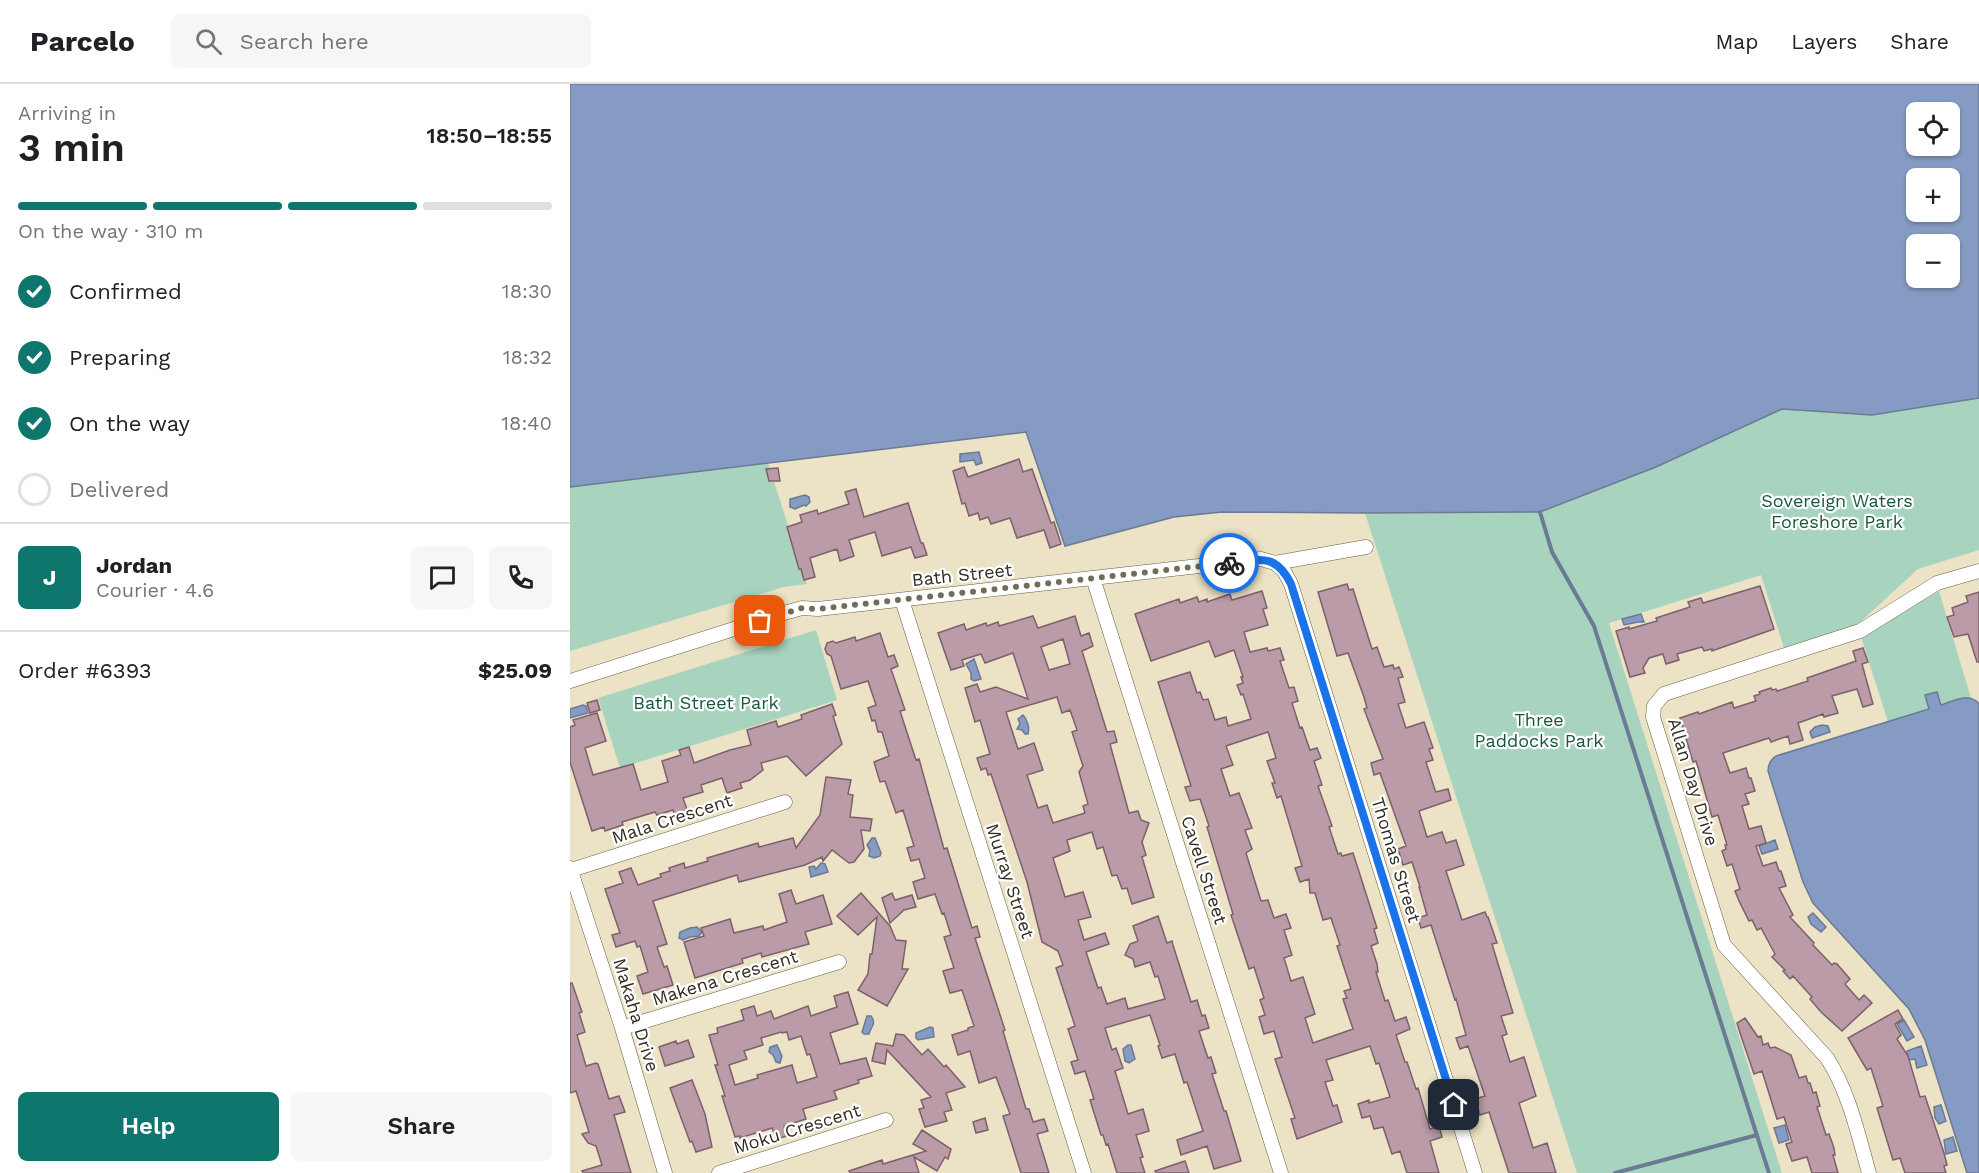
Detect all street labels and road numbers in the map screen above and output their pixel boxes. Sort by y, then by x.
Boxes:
street label: Bath Street [911,559,1014,590]
street label: Allan Day Drive [1664,715,1723,848]
street label: Mala Crescent [609,789,735,848]
street label: Thomas Street [1367,795,1426,925]
street label: Cavell Street [1177,813,1232,927]
street label: Murray Street [982,821,1039,941]
street label: Makena Crescent [650,945,801,1010]
street label: Makaha Drive [609,956,664,1074]
street label: Moku Crescent [731,1099,863,1158]

